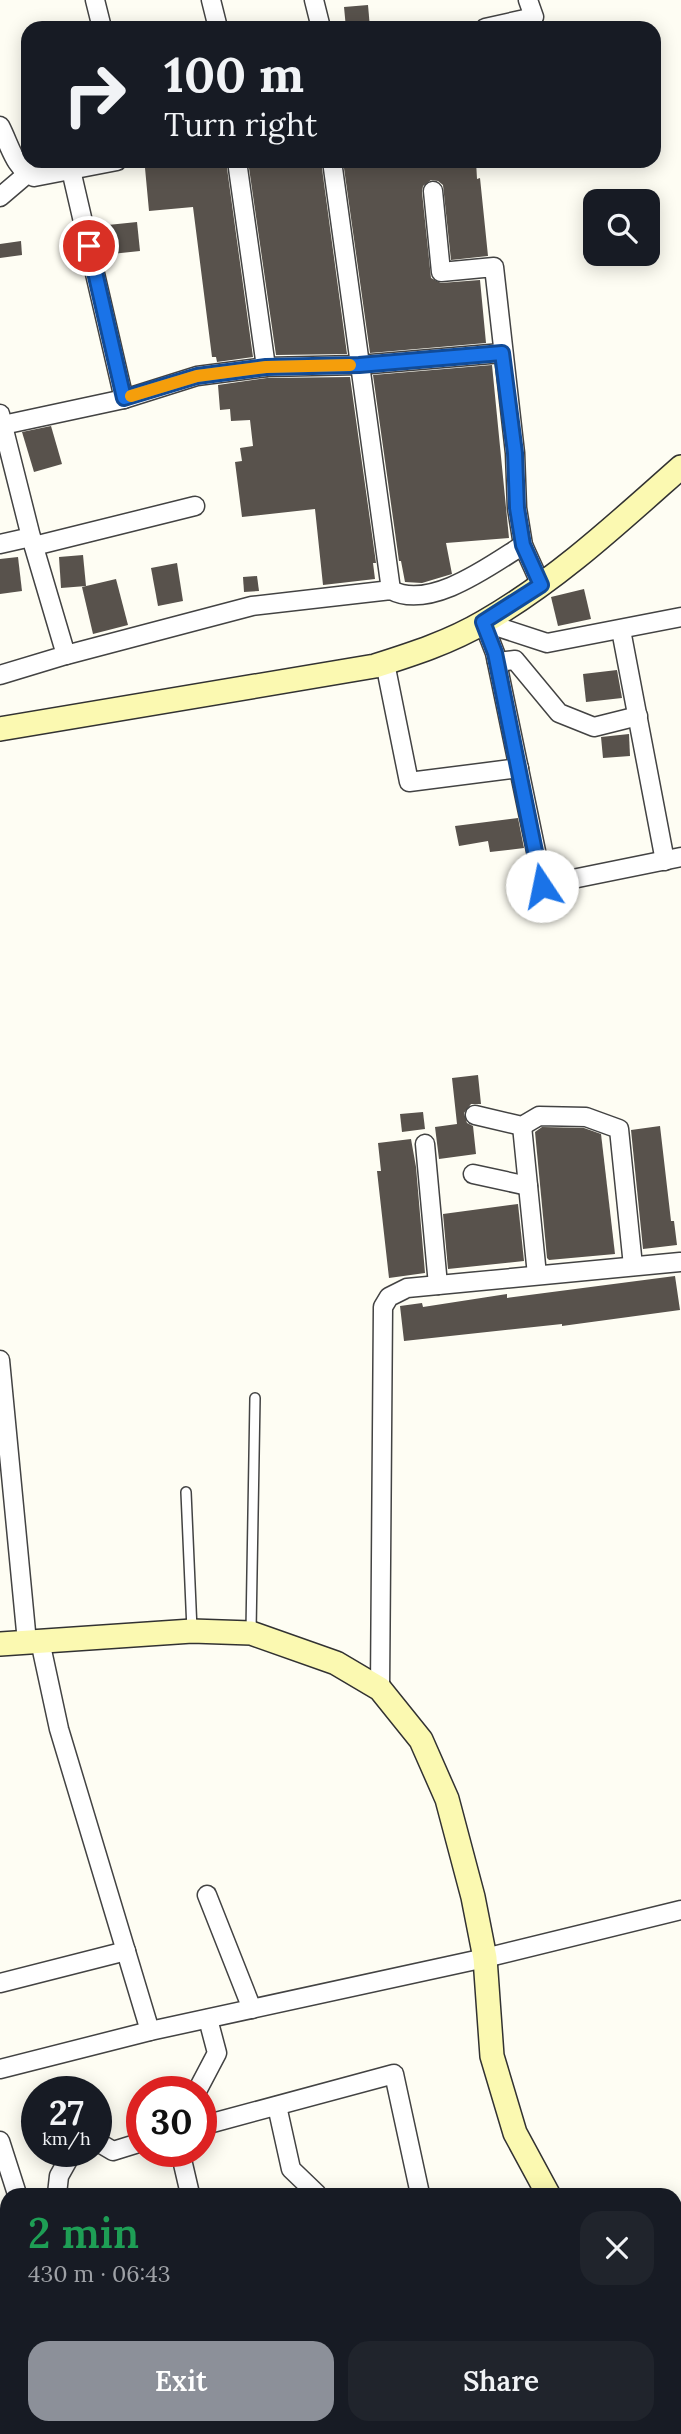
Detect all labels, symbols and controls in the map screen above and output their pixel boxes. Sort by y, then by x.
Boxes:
text: 100 m [164,43,304,105]
icon: right [49,49,140,140]
text: Turn right [164,104,317,145]
map controls [583,189,660,266]
button: search [583,189,660,266]
pin [59,216,119,276]
icon: arrive [70,227,108,265]
position arrow [505,849,579,923]
speed limit sign: 30 [126,2076,217,2167]
text: 27 [49,2090,84,2135]
text: km/h [42,2127,91,2150]
text: 2 min [28,2206,139,2260]
button: close [580,2211,654,2285]
text: 430 m · 06:43 [28,2259,171,2288]
button: Exit [28,2341,334,2421]
button: Share [348,2341,654,2421]

